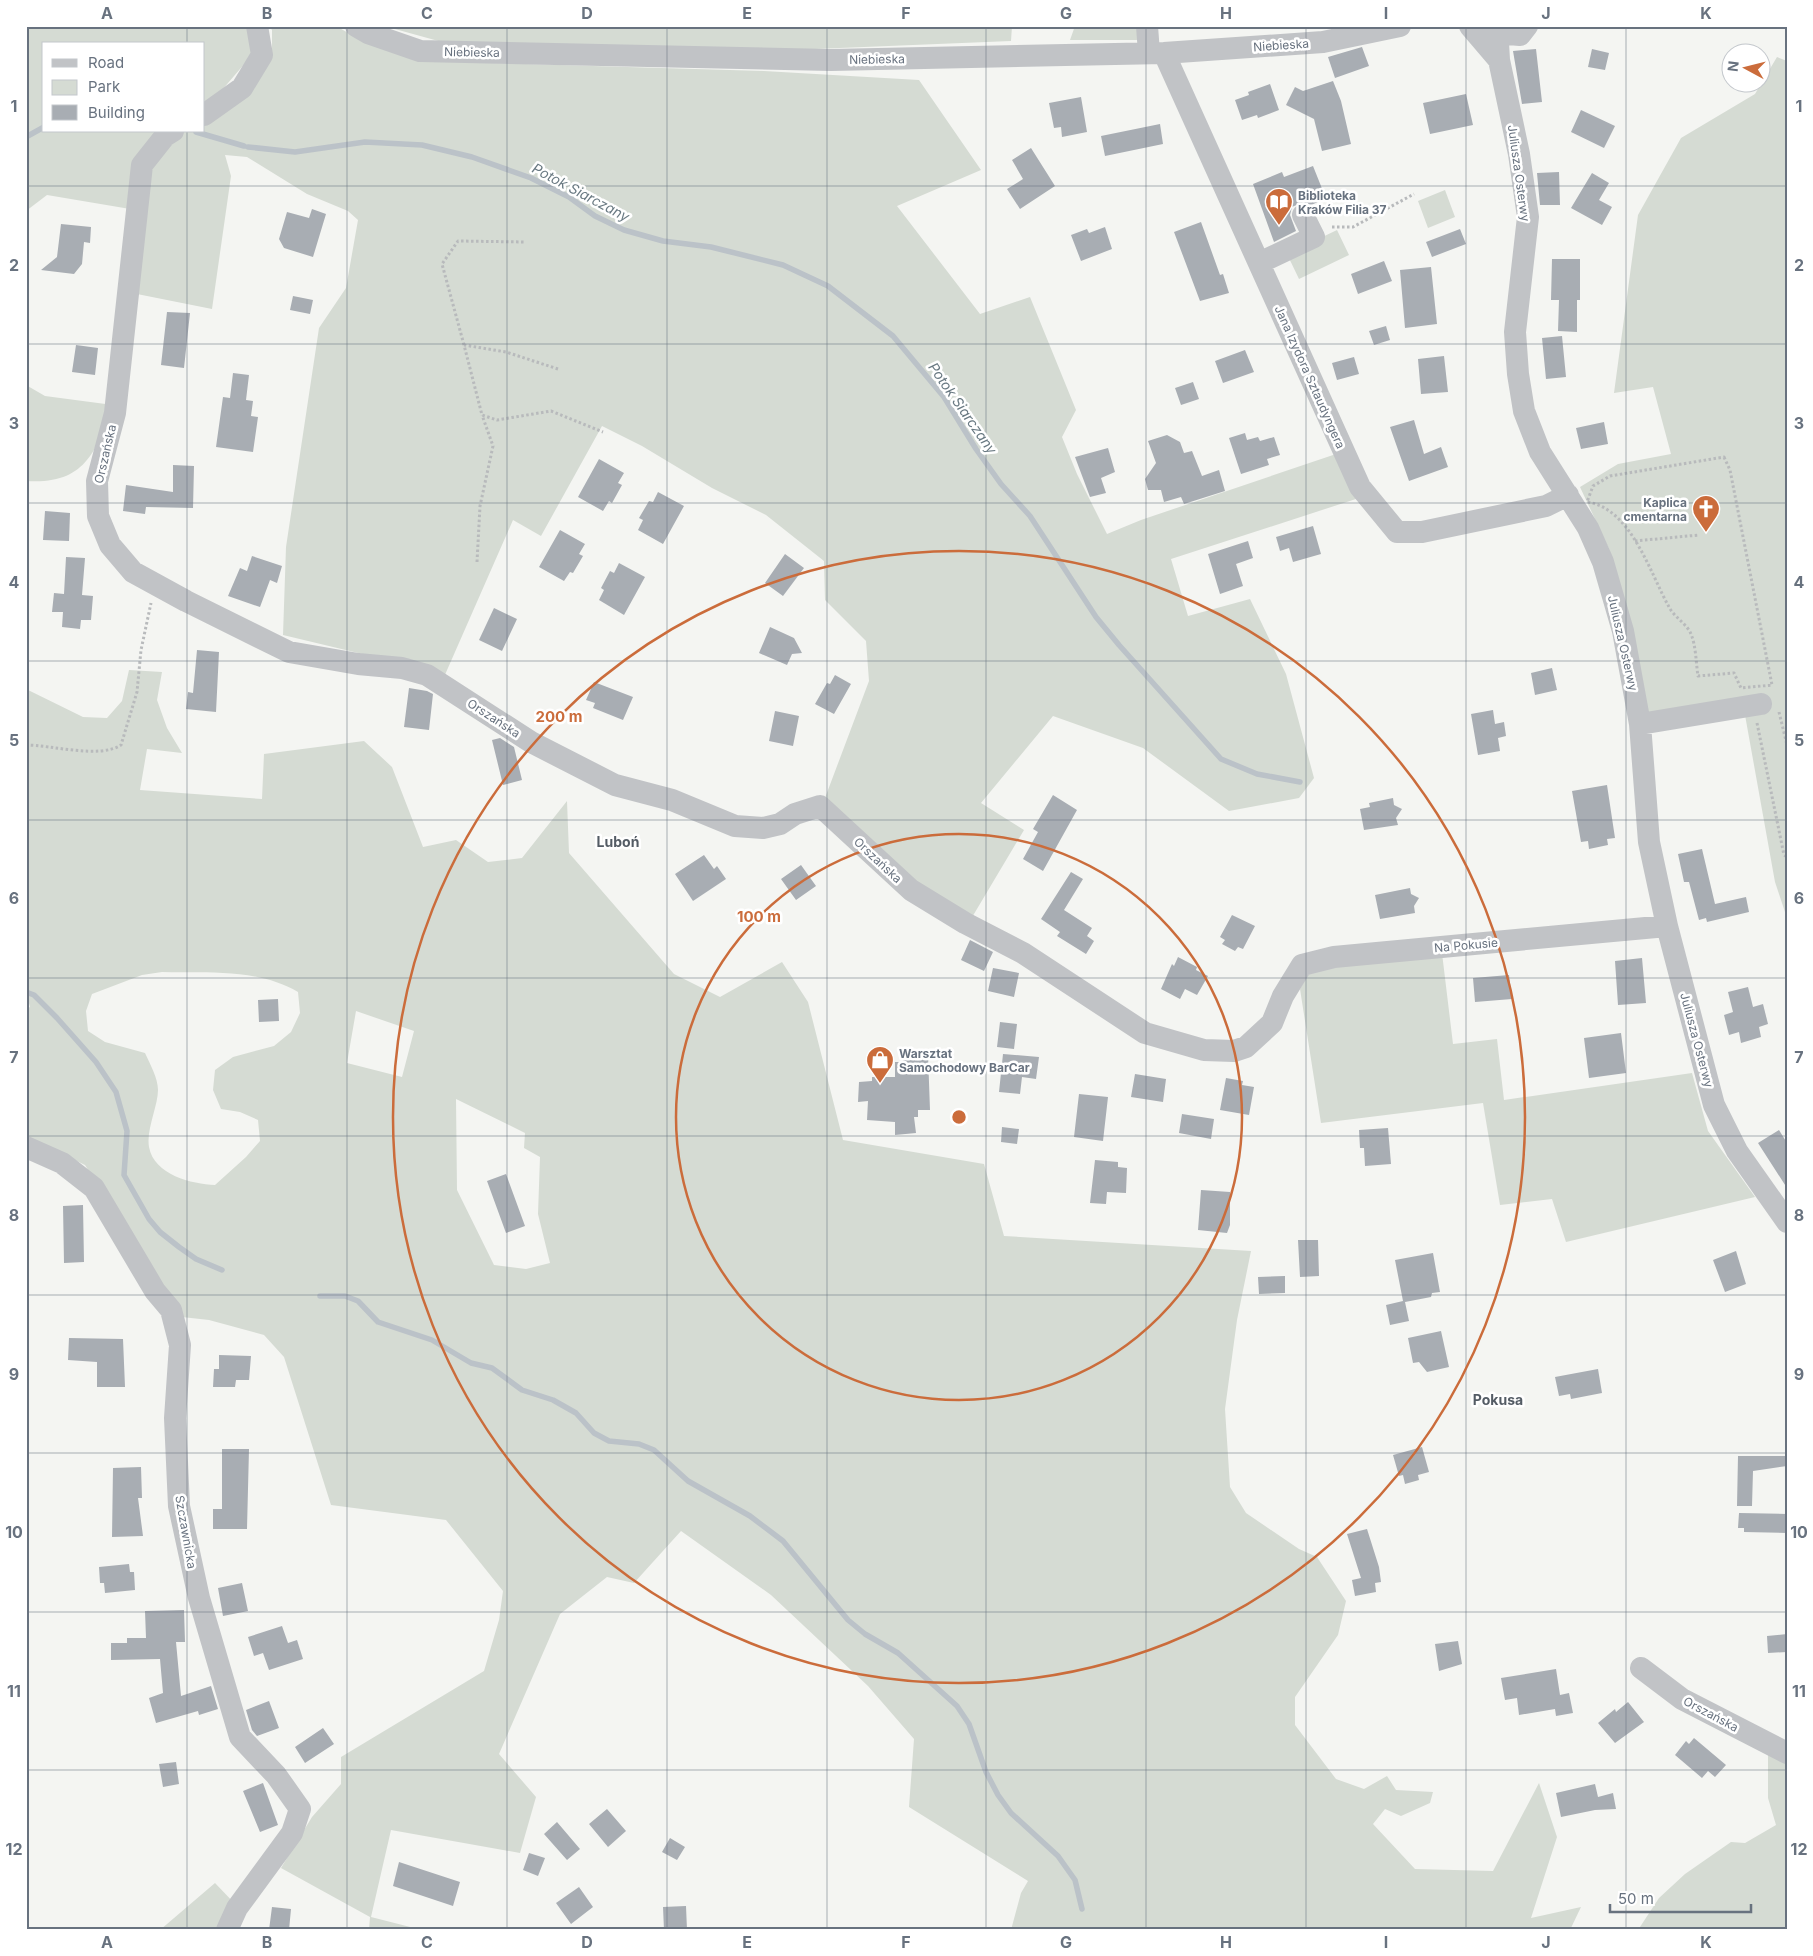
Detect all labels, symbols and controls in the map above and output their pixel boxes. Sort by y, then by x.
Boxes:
text: A [101,3,113,23]
text: B [262,3,272,23]
text: C [421,3,433,23]
text: D [581,3,593,23]
text: E [742,3,752,23]
text: F [901,3,911,23]
text: G [1060,3,1072,23]
text: H [1220,3,1232,23]
text: I [1384,3,1388,23]
text: J [1541,3,1551,23]
text: K [1700,3,1712,23]
street label: Niebieska [1253,36,1309,54]
legend [42,42,205,132]
north arrow [1720,42,1770,92]
street label: Niebieska [444,44,500,60]
street label: Niebieska [849,51,905,67]
text: Road [88,53,124,72]
text: N [1724,60,1742,73]
text: Park [88,77,121,96]
text: 1 [11,96,17,116]
text: 1 [1796,96,1802,116]
text: Building [88,103,145,122]
street label: Juliusza Osterwy [1505,124,1533,223]
water label: Potok Siarczany [529,159,633,225]
library icon: Biblioteka Kraków Filia 37 [1264,187,1294,226]
place label: Biblioteka Kraków Filia 37 [1298,188,1387,217]
text: 2 [9,255,19,275]
text: 2 [1794,255,1804,275]
street label: Jana Izydora Sztaudyngera [1272,303,1348,451]
water label: Potok Siarczany [925,359,1001,458]
text: 3 [9,413,19,433]
text: 3 [1794,413,1804,433]
street label: Orszańska [91,423,119,485]
church icon: Kaplica cmentarna [1691,494,1721,533]
place label: Kaplica cmentarna [1624,495,1687,524]
text: 4 [9,572,20,592]
text: 4 [1794,572,1805,592]
street label: Juliusza Osterwy [1605,594,1641,692]
street label: Orszańska [465,695,523,741]
text: 200 m [536,707,582,726]
text: 5 [9,730,19,750]
text: 5 [1794,730,1804,750]
district label: Luboń [597,833,639,850]
street label: Orszańska [851,834,905,886]
text: 6 [9,888,19,908]
text: 6 [1794,888,1804,908]
text: 100 m [737,907,781,926]
street label: Na Pokusie [1434,935,1498,955]
street label: Juliusza Osterwy [1677,991,1717,1089]
shop icon: Warsztat Samochodowy BarCar [865,1045,895,1084]
place label: Warsztat Samochodowy BarCar [899,1046,1030,1075]
text: 7 [9,1047,19,1067]
text: 7 [1794,1047,1804,1067]
centre of rings [950,1108,968,1126]
text: 8 [9,1205,19,1225]
text: 8 [1794,1205,1804,1225]
text: 9 [9,1364,19,1384]
text: 9 [1794,1364,1804,1384]
district label: Pokusa [1473,1391,1523,1408]
street label: Szczawnicka [172,1494,200,1570]
text: 10 [5,1522,23,1542]
text: 10 [1790,1522,1808,1542]
text: 11 [7,1681,21,1701]
text: 11 [1792,1681,1806,1701]
street label: Orszańska [1681,1693,1741,1735]
text: 12 [6,1839,22,1859]
text: 12 [1791,1839,1807,1859]
scale bar [1610,1881,1752,1913]
text: 50 m [1618,1889,1654,1908]
text: A [101,1932,113,1952]
text: B [262,1932,272,1952]
text: C [421,1932,433,1952]
text: D [581,1932,593,1952]
text: E [742,1932,752,1952]
text: F [901,1932,911,1952]
text: G [1060,1932,1072,1952]
text: H [1220,1932,1232,1952]
text: I [1384,1932,1388,1952]
text: J [1541,1932,1551,1952]
text: K [1700,1932,1712,1952]

